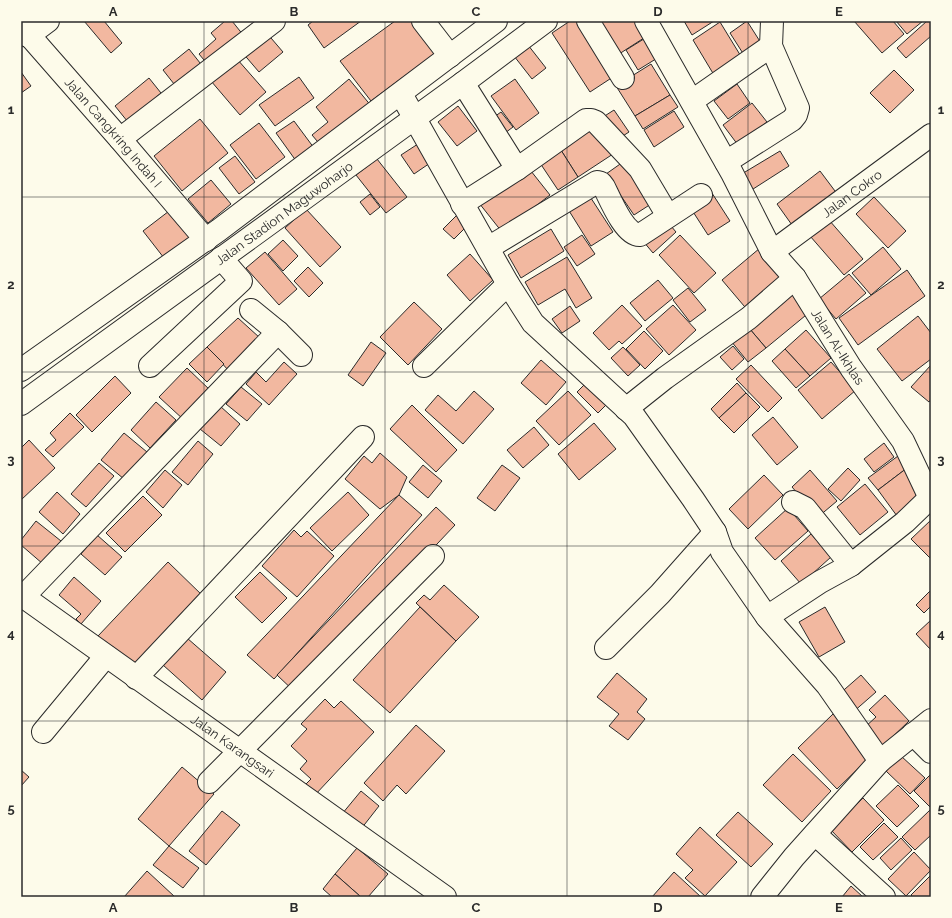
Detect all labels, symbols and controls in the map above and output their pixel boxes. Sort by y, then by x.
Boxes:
text: A [109,4,118,19]
text: B [290,4,299,19]
text: C [472,4,481,19]
text: D [653,4,663,19]
text: E [835,4,843,19]
street label: Jalan Cangkring Indah I [62,75,165,190]
text: 1 [8,102,15,117]
text: 1 [938,102,945,117]
street label: Jalan Stadion Maguwoharjo [213,158,356,268]
street label: Jalan Cokro [819,167,885,221]
text: 2 [7,277,15,292]
text: 2 [937,277,945,292]
street label: Jalan Al-Ikhlas [808,306,867,388]
text: 3 [7,452,15,467]
text: 3 [937,452,945,467]
text: 4 [7,626,15,641]
text: 4 [937,626,945,641]
street label: Jalan Karangsari [188,712,277,781]
text: 5 [7,801,15,816]
text: 5 [937,801,945,816]
text: A [109,900,118,915]
text: B [290,900,299,915]
text: C [472,900,481,915]
text: D [653,900,663,915]
text: E [835,900,843,915]

